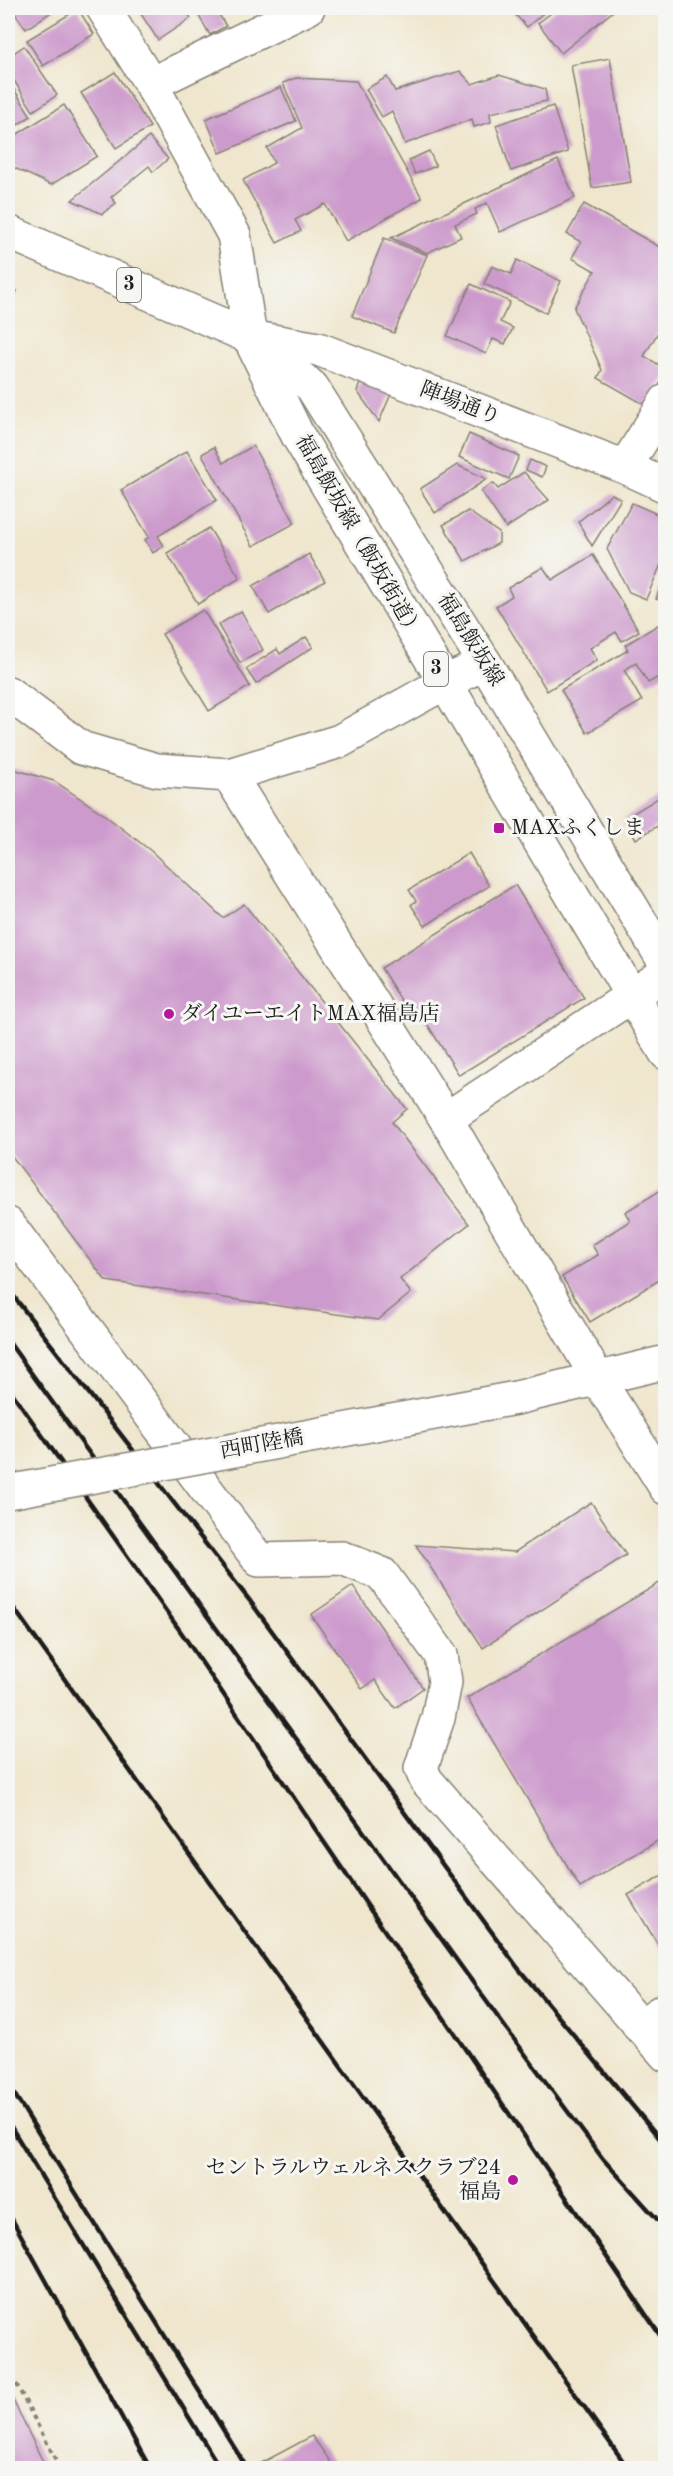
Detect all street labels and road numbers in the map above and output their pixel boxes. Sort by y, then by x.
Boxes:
road number: 3 [117,268,141,302]
street label: 陣場通り [417,377,504,429]
street label: 福島飯坂線（飯坂街道） [291,431,427,642]
street label: 福島飯坂線 [433,589,508,690]
road number: 3 [424,652,448,686]
street label: 西町陸橋 [218,1425,305,1463]

